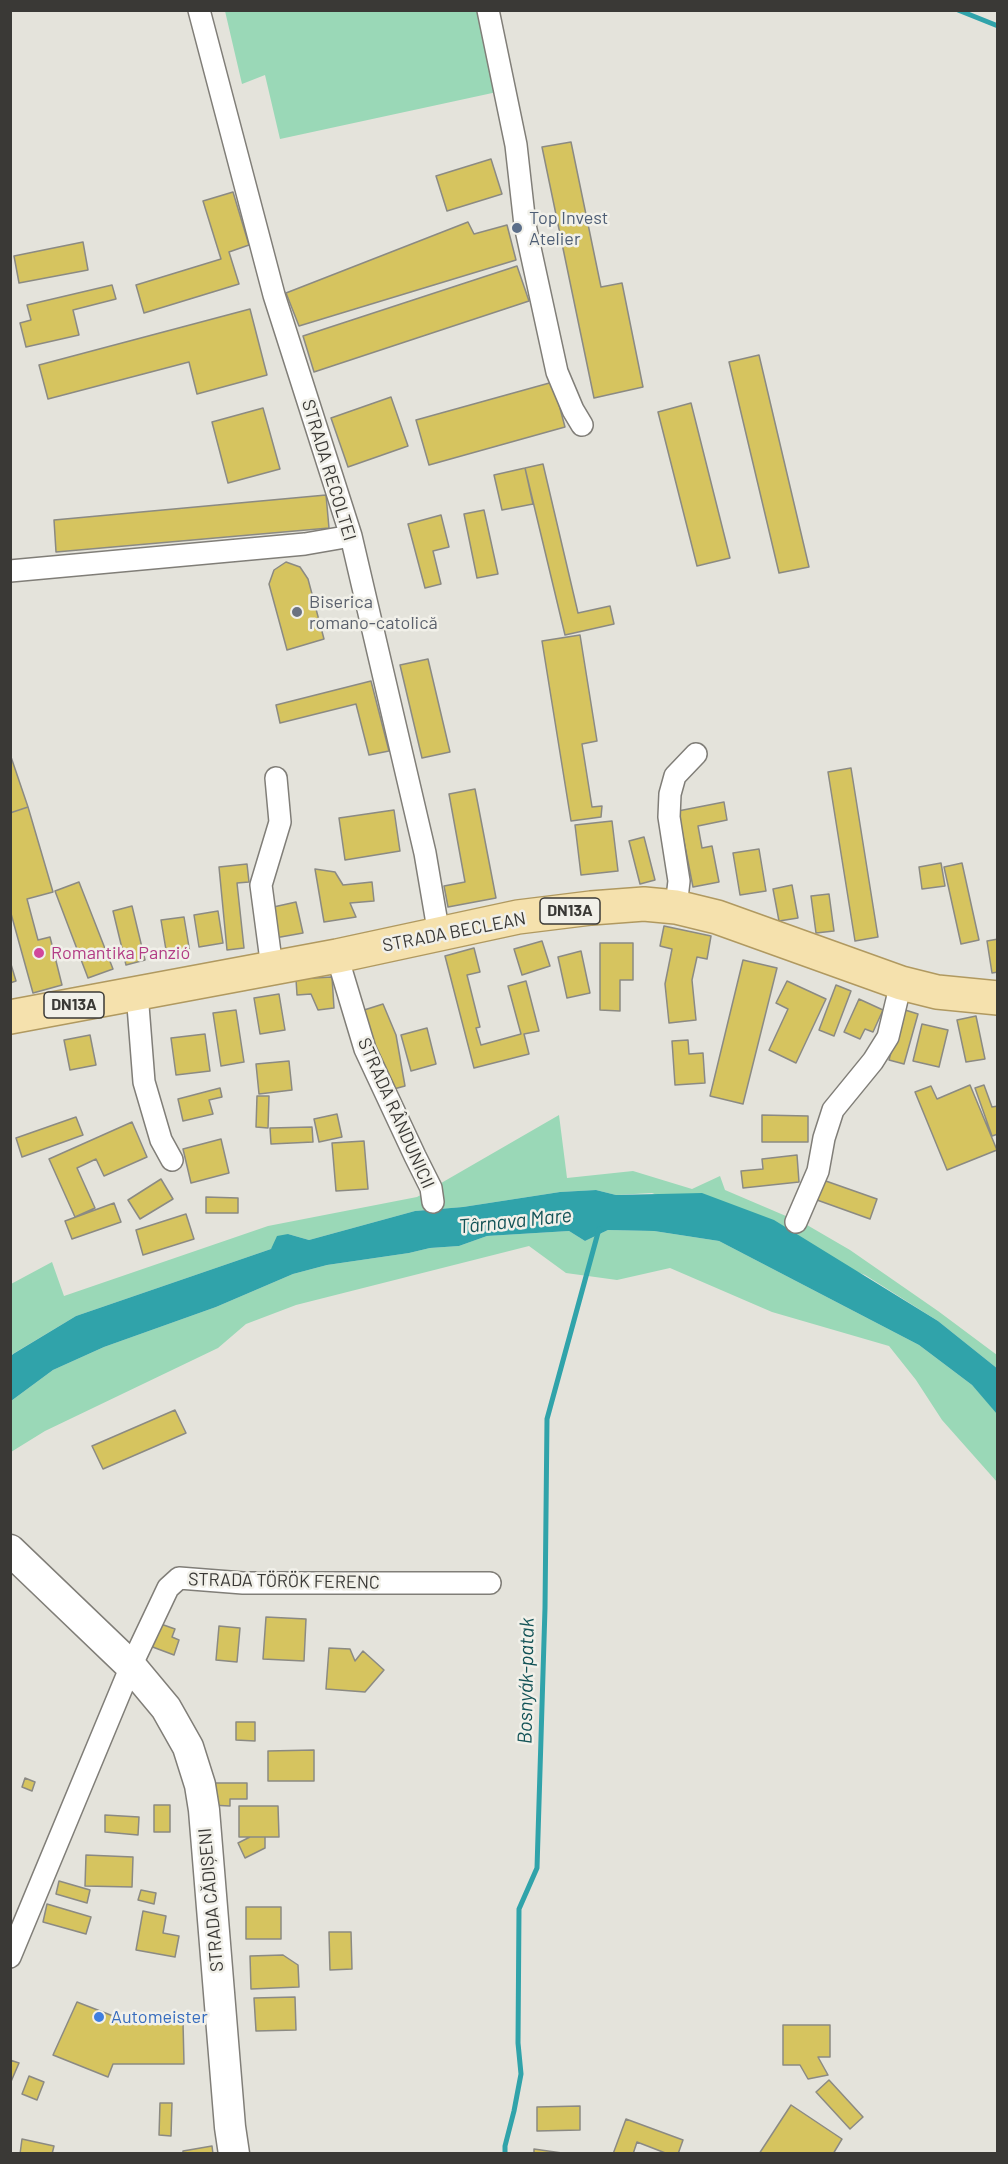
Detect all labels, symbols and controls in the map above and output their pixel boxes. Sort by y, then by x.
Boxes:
place label: Top Invest Atelier [529,207,608,250]
marker: Top Invest Atelier [510,221,524,235]
street label: STRADA RECOLTEI [297,397,361,543]
place label: Biserica romano-catolică [309,591,438,634]
marker: Biserica romano-catolică [290,605,304,619]
road number: DN13A [540,898,600,924]
street label: STRADA BECLEAN [381,908,527,956]
place label: Romantika Panzió [51,942,190,964]
marker: Romantika Panzió [32,946,46,960]
road number: DN13A [44,992,104,1018]
street label: STRADA RÂNDUNICII [353,1034,439,1192]
water label: Târnava Mare [457,1203,573,1239]
street label: STRADA TÖRÖK FERENC [188,1569,380,1593]
water label: Bosnyák-patak [513,1618,539,1744]
street label: STRADA CĂDIȘENI [194,1827,228,1973]
place label: Automeister [111,2006,208,2028]
marker: Automeister [92,2010,106,2024]

